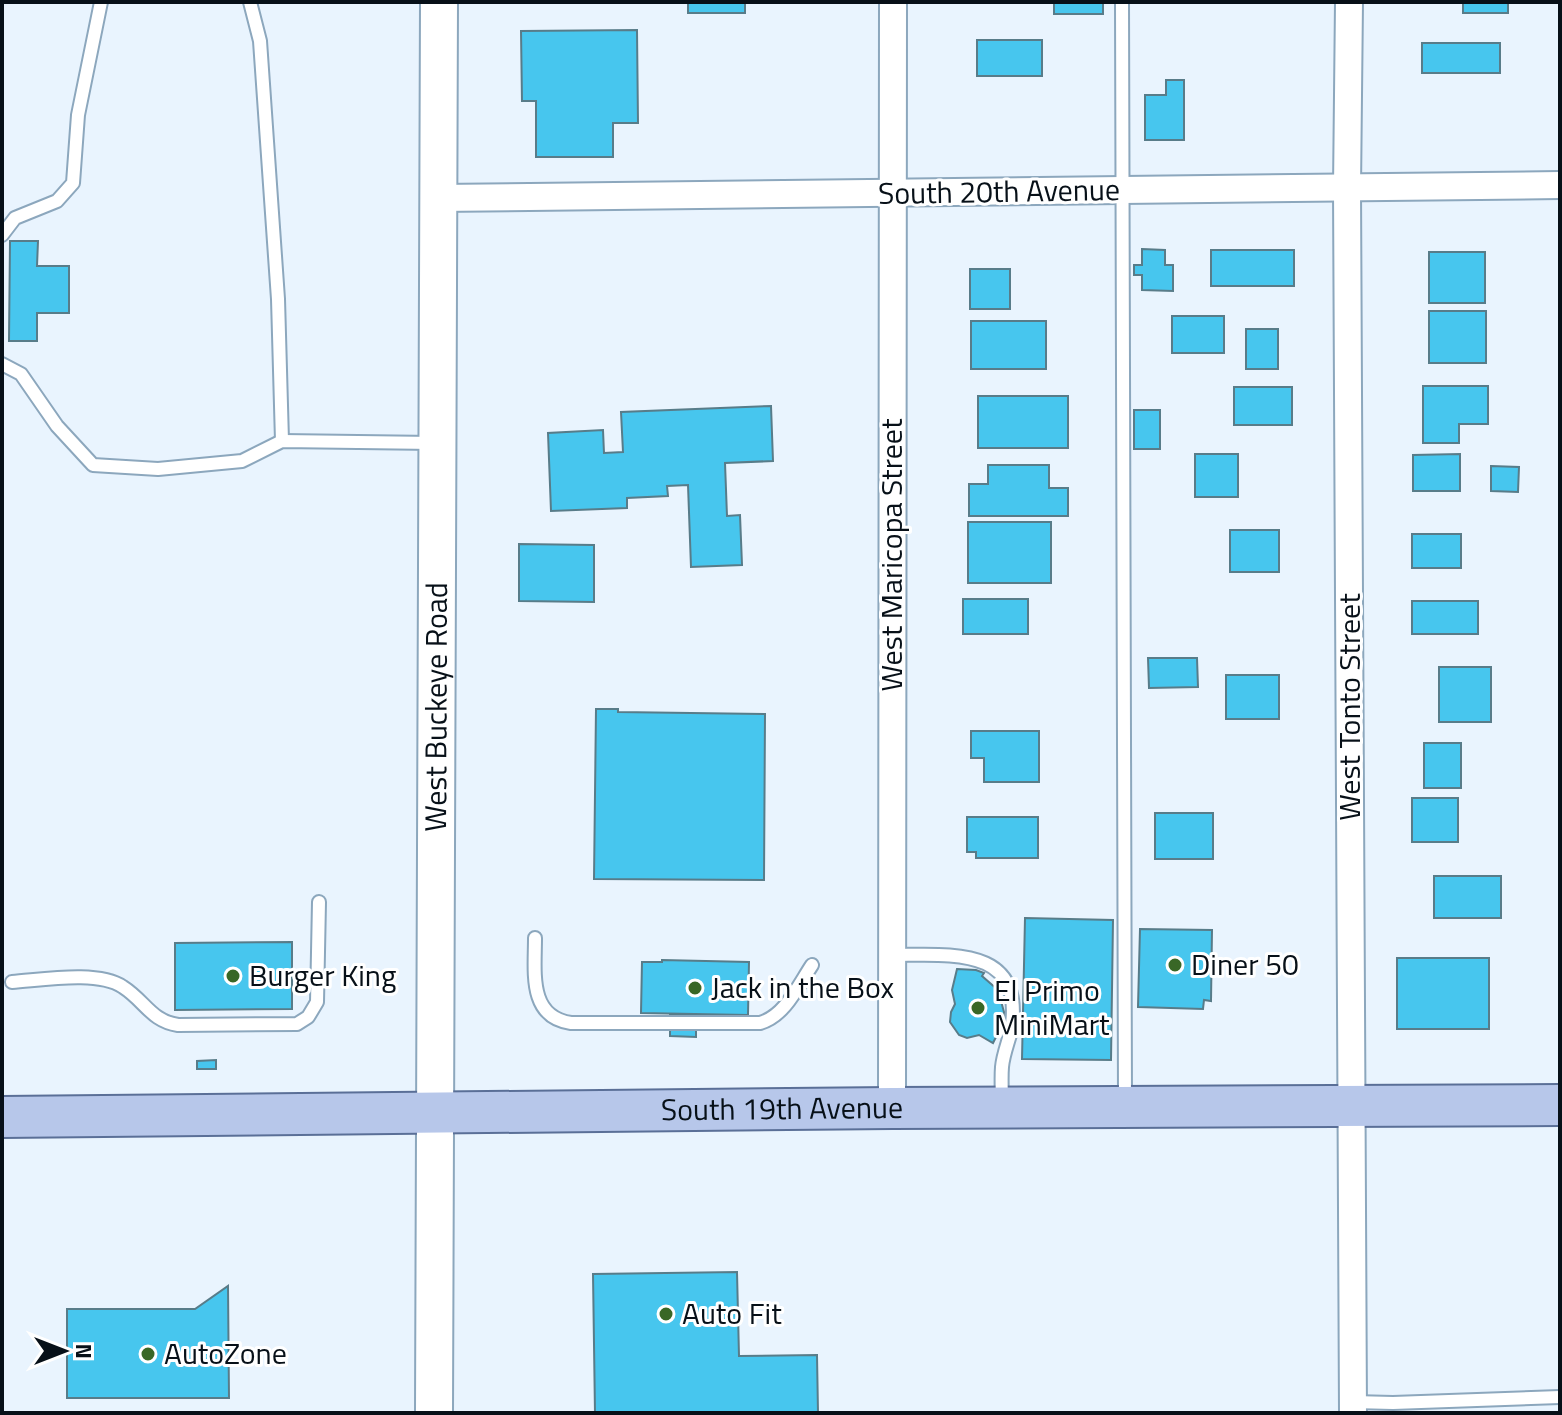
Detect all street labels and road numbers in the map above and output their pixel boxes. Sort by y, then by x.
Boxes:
street label: South 20th Avenue [878,166,1120,216]
street label: West Maricopa Street [868,418,914,691]
street label: West Buckeye Road [412,582,459,832]
street label: West Tonto Street [1326,593,1372,821]
street label: South 19th Avenue [661,1084,903,1132]

